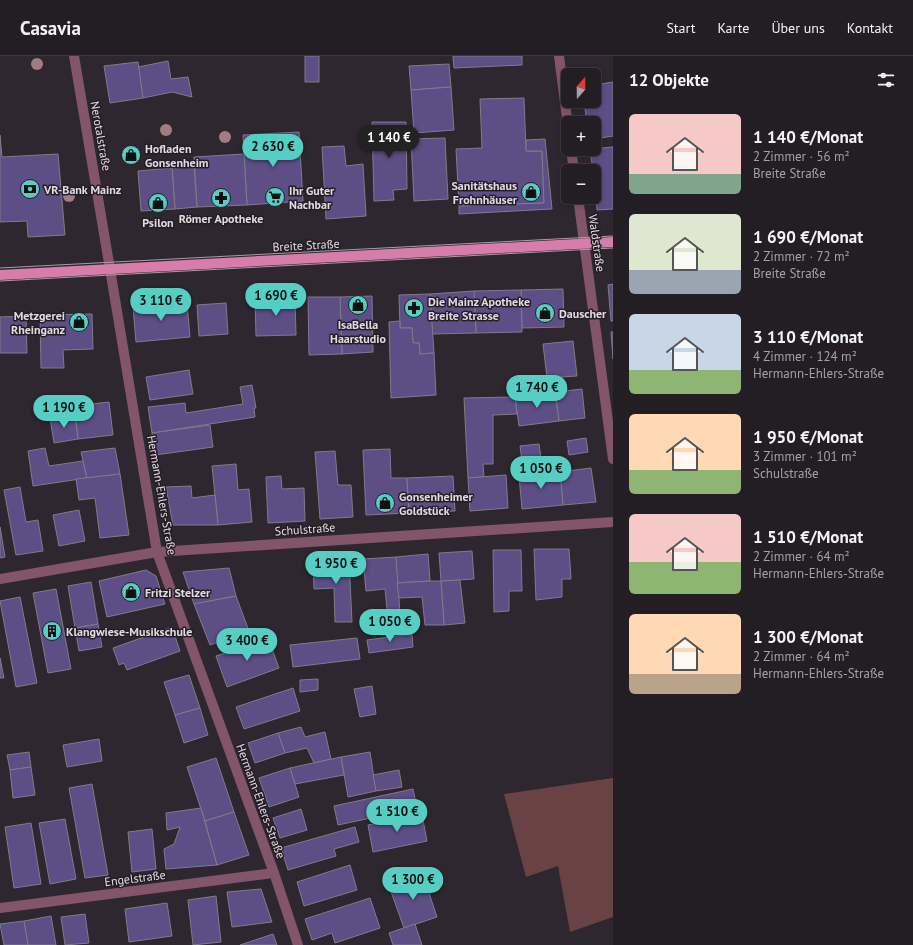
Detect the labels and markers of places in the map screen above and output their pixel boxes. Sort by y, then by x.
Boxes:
pin: 1 140 € [352,125,426,159]
pin: 2 630 € [236,134,310,168]
place label: Hofladen Gonsenheim [145,141,209,170]
shop icon: Hofladen Gonsenheim [120,144,142,166]
bank icon: VR-Bank Mainz [19,178,41,200]
place label: Sanitätshaus Frohnhäuser [452,178,518,207]
shop icon: Sanitätshaus Frohnhäuser [520,181,542,203]
place label: VR-Bank Mainz [43,182,122,197]
place label: Ihr Guter Nachbar [289,183,335,212]
supermarket icon: Ihr Guter Nachbar [264,186,286,208]
pharmacy icon: Römer Apotheke [210,187,232,209]
shop icon: Psilon [147,192,169,214]
place label: Römer Apotheke [179,211,263,226]
place label: Psilon [142,215,174,230]
pin: 1 690 € [239,283,313,317]
pin: 3 110 € [124,288,198,322]
shop icon: IsaBella Haarstudio [347,294,369,316]
place label: Die Mainz Apotheke Breite Strasse [428,294,530,323]
pharmacy icon: Die Mainz Apotheke Breite Strasse [403,297,425,319]
shop icon: Dauscher [534,302,556,324]
place label: Dauscher [559,306,607,321]
place label: Metzgerei Rheinganz [11,308,65,337]
shop icon: Metzgerei Rheinganz [68,311,90,333]
place label: IsaBella Haarstudio [330,317,386,346]
pin: 1 740 € [500,375,574,409]
pin: 1 190 € [27,395,101,429]
pin: 1 050 € [504,456,578,490]
place label: Gonsenheimer Goldstück [399,489,474,518]
shop icon: Gonsenheimer Goldstück [374,492,396,514]
pin: 1 950 € [299,551,373,585]
shop icon: Fritzi Stelzer [120,581,142,603]
place label: Fritzi Stelzer [145,585,211,600]
pin: 1 050 € [353,609,427,643]
building icon: Klangwiese-Musikschule [41,620,63,642]
place label: Klangwiese-Musikschule [66,624,192,639]
pin: 3 400 € [210,628,284,662]
pin: 1 510 € [360,799,434,833]
pin: 1 300 € [376,867,450,901]

